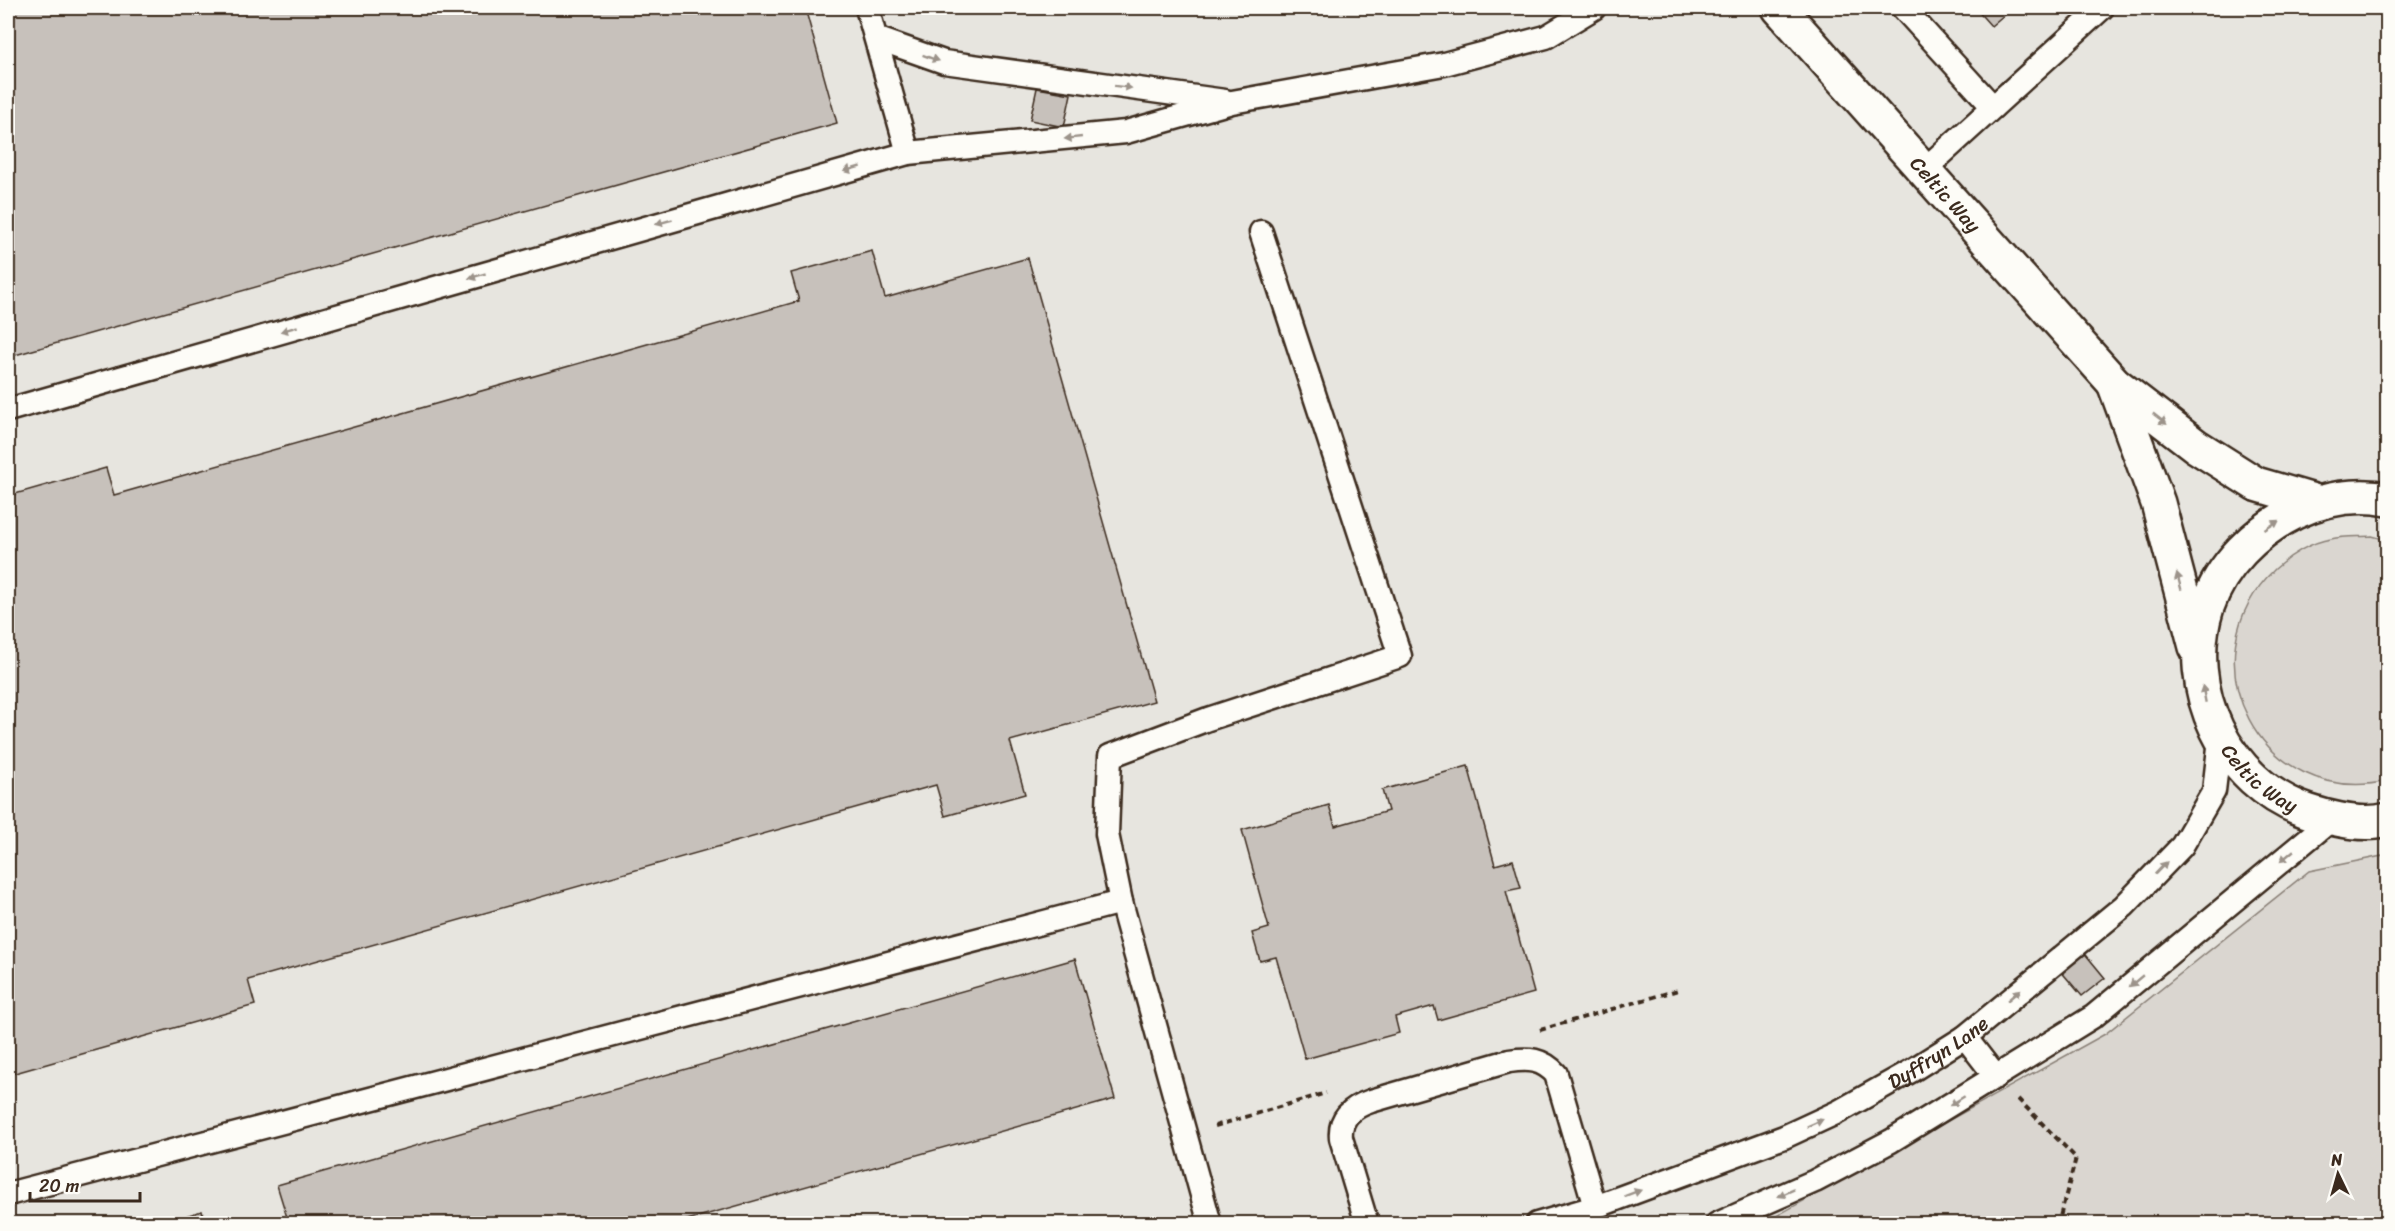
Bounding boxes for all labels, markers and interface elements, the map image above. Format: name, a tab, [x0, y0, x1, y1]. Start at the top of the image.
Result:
one-way arrow	[922, 53, 940, 63]
one-way arrow	[1114, 83, 1133, 92]
one-way arrow	[1063, 133, 1082, 143]
street label: Celtic Way	[1901, 148, 1990, 242]
one-way arrow	[843, 165, 861, 174]
one-way arrow	[655, 218, 673, 227]
one-way arrow	[468, 272, 486, 281]
one-way arrow	[280, 325, 298, 335]
one-way arrow	[2152, 412, 2168, 425]
one-way arrow	[2264, 519, 2280, 530]
one-way arrow	[2173, 572, 2183, 591]
one-way arrow	[2199, 684, 2208, 703]
street label: Celtic Way	[2211, 737, 2304, 823]
one-way arrow	[2279, 850, 2294, 862]
one-way arrow	[2154, 861, 2167, 876]
one-way arrow	[2128, 974, 2144, 987]
one-way arrow	[2006, 989, 2022, 1002]
street label: Dyffryn Lane	[1881, 1007, 1997, 1099]
one-way arrow	[1949, 1095, 1965, 1106]
one-way arrow	[1806, 1118, 1823, 1127]
north arrow	[2308, 1144, 2368, 1204]
text: N	[2329, 1145, 2344, 1175]
scale bar	[30, 1165, 140, 1203]
text: 20 m	[39, 1170, 79, 1202]
one-way arrow	[1624, 1188, 1642, 1198]
one-way arrow	[1777, 1189, 1794, 1198]

